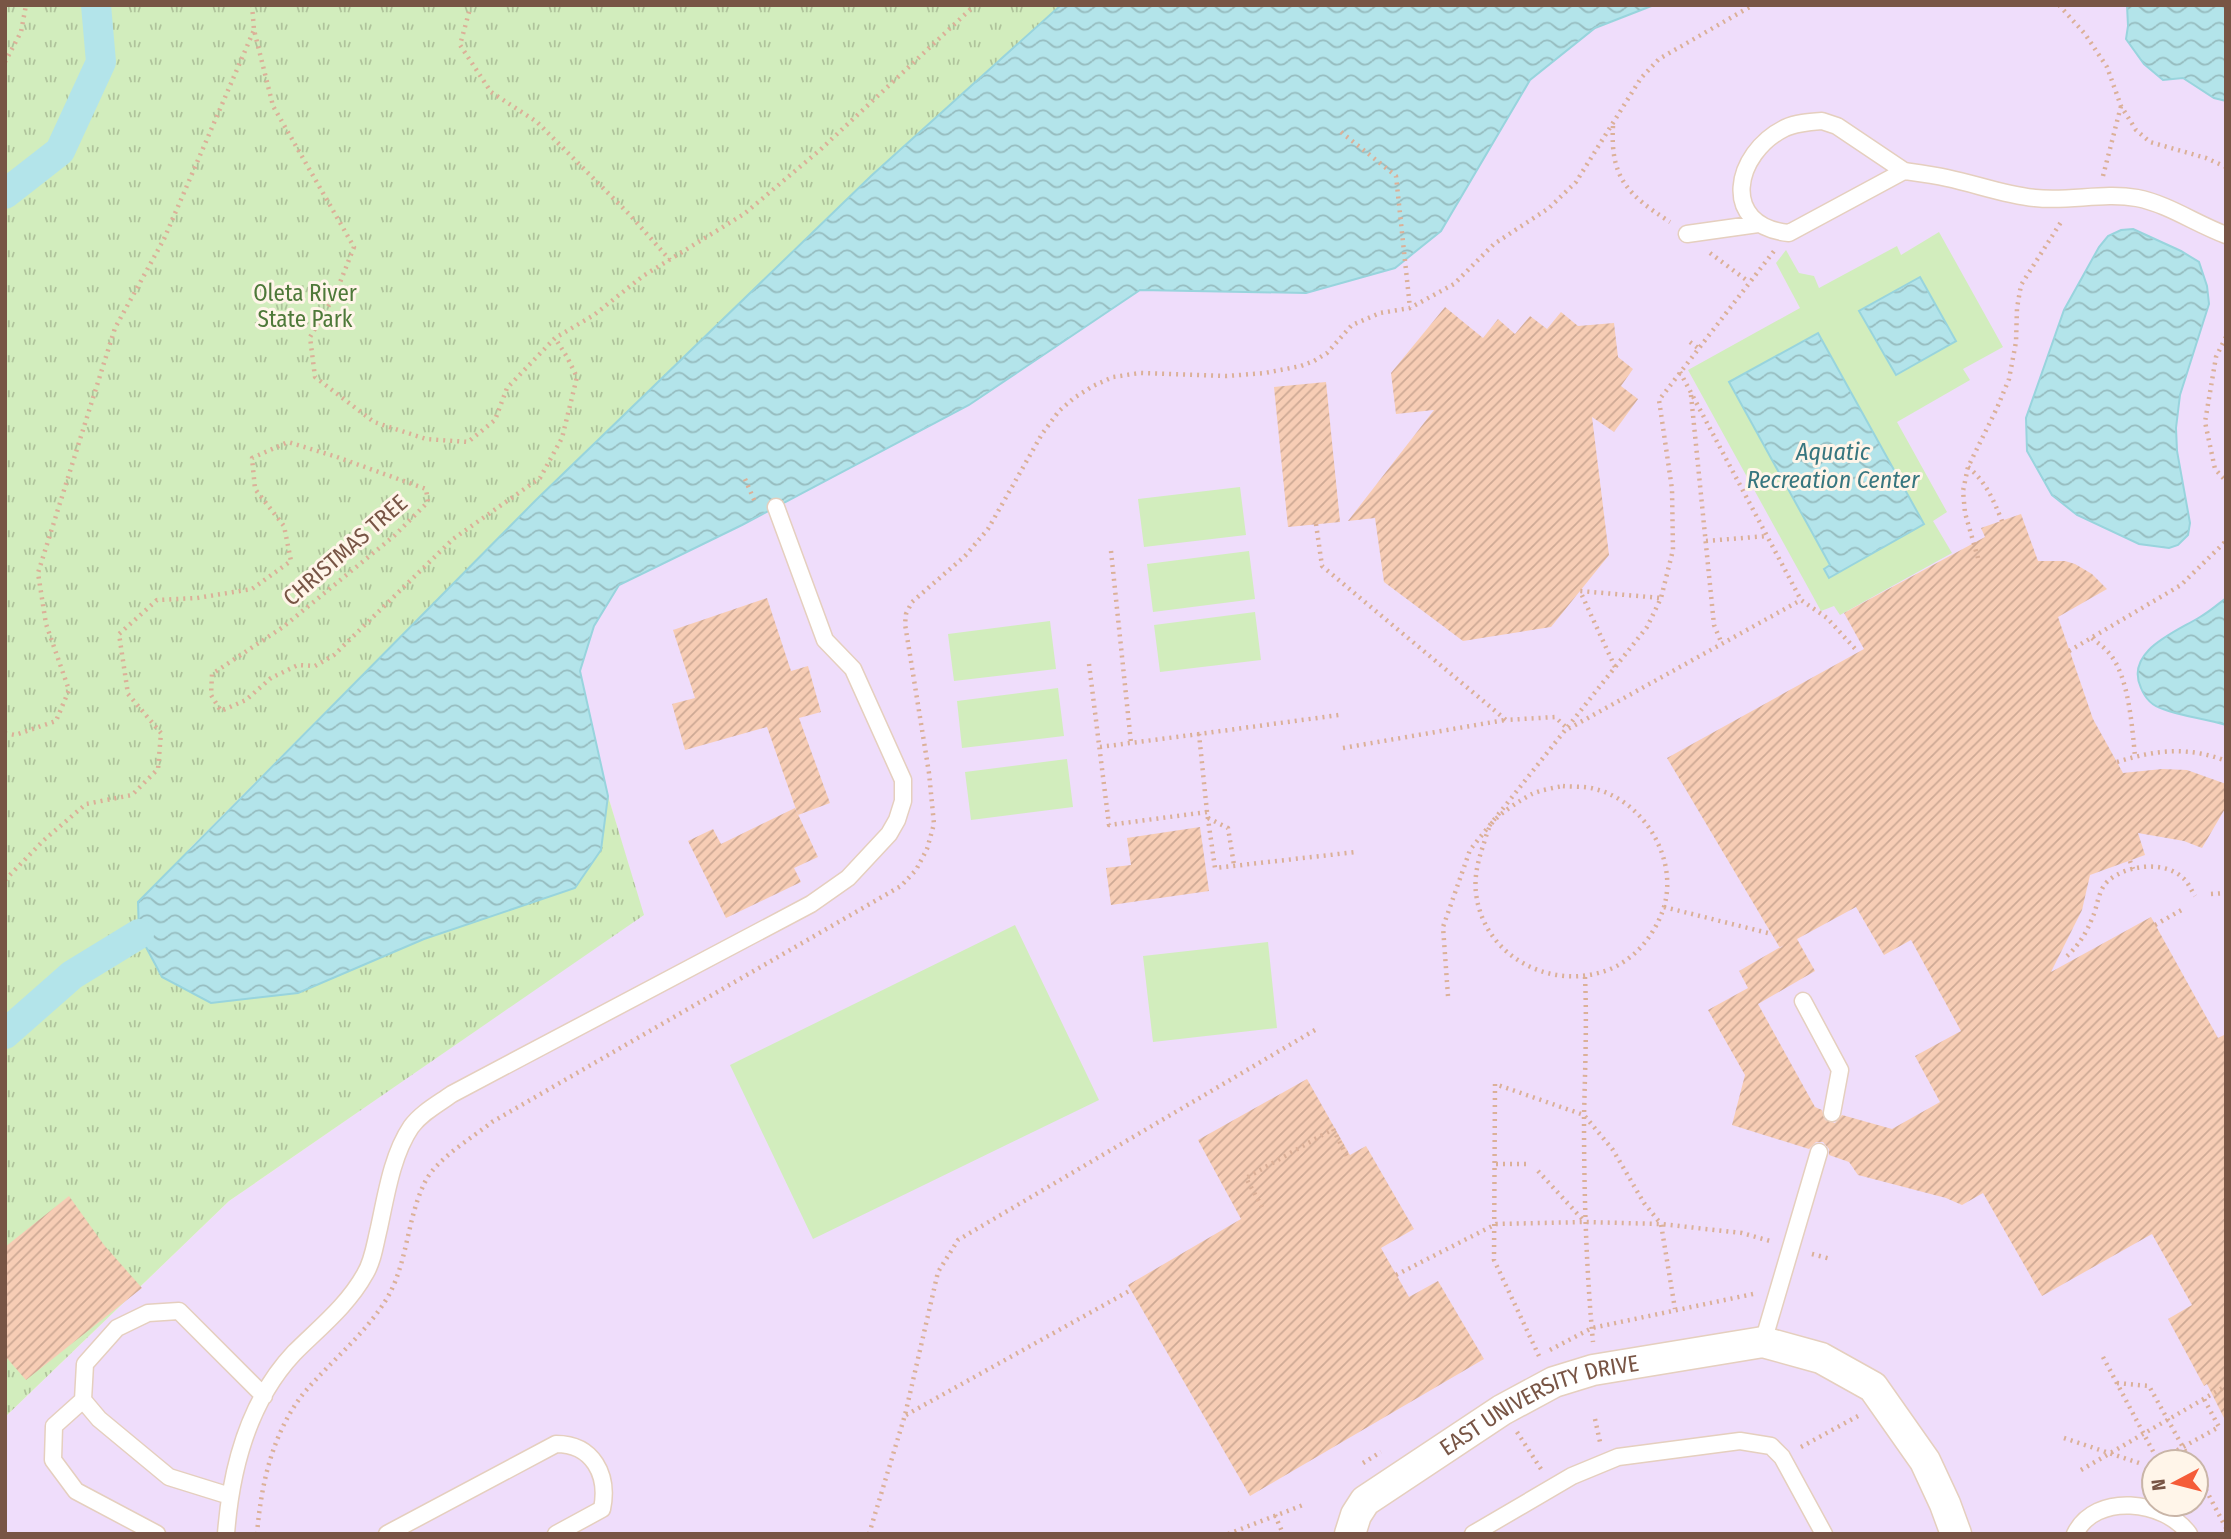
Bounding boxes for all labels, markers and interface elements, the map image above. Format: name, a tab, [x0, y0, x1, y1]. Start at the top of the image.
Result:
park label: Oleta River State Park	[253, 279, 357, 333]
water label: Aquatic Recreation Center	[1747, 438, 1920, 494]
street label: CHRISTMAS TREE	[277, 488, 413, 612]
street label: EAST UNIVERSITY DRIVE	[1434, 1349, 1641, 1461]
north arrow	[2140, 1448, 2210, 1518]
text: N	[2147, 1478, 2171, 1492]

